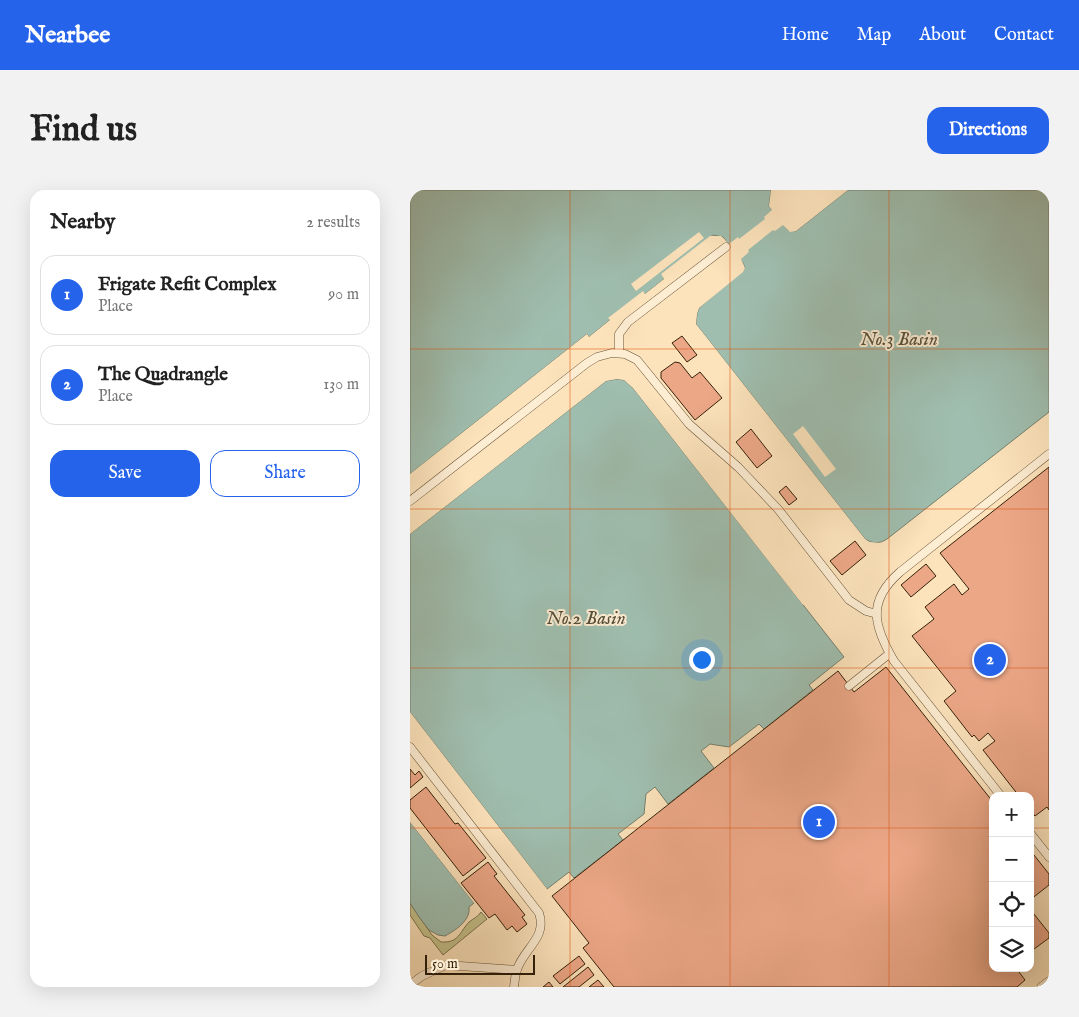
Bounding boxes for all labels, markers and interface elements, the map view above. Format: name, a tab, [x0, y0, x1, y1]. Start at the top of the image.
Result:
text: Nearbee	[25, 20, 110, 51]
text: Home	[782, 24, 829, 47]
text: Map	[857, 24, 891, 47]
text: About	[919, 24, 966, 47]
text: Contact	[994, 24, 1054, 47]
button: Directions	[927, 107, 1049, 154]
text: Find us	[30, 108, 137, 153]
text: Nearby	[50, 209, 115, 236]
text: 2 results	[306, 213, 360, 233]
text: Frigate Refit Complex	[98, 273, 276, 297]
text: 1	[64, 285, 70, 305]
text: 90 m	[328, 285, 359, 305]
text: Place	[98, 297, 133, 317]
water label: No.3 Basin	[860, 328, 938, 352]
text: The Quadrangle	[98, 363, 228, 387]
text: 2	[63, 375, 71, 395]
text: 130 m	[323, 375, 359, 395]
text: Place	[98, 387, 133, 407]
button: Save	[50, 450, 200, 497]
button: Share	[210, 450, 360, 497]
water label: No.2 Basin	[546, 607, 626, 631]
pin: 2	[974, 641, 1006, 679]
your location	[689, 647, 715, 673]
map controls	[989, 792, 1034, 972]
button: +	[989, 792, 1034, 837]
pin: 1	[803, 803, 835, 841]
button: −	[989, 837, 1034, 882]
button: locate	[989, 882, 1034, 927]
button: layers	[989, 927, 1034, 972]
scale bar	[425, 952, 535, 975]
text: 50 m	[432, 955, 458, 973]

